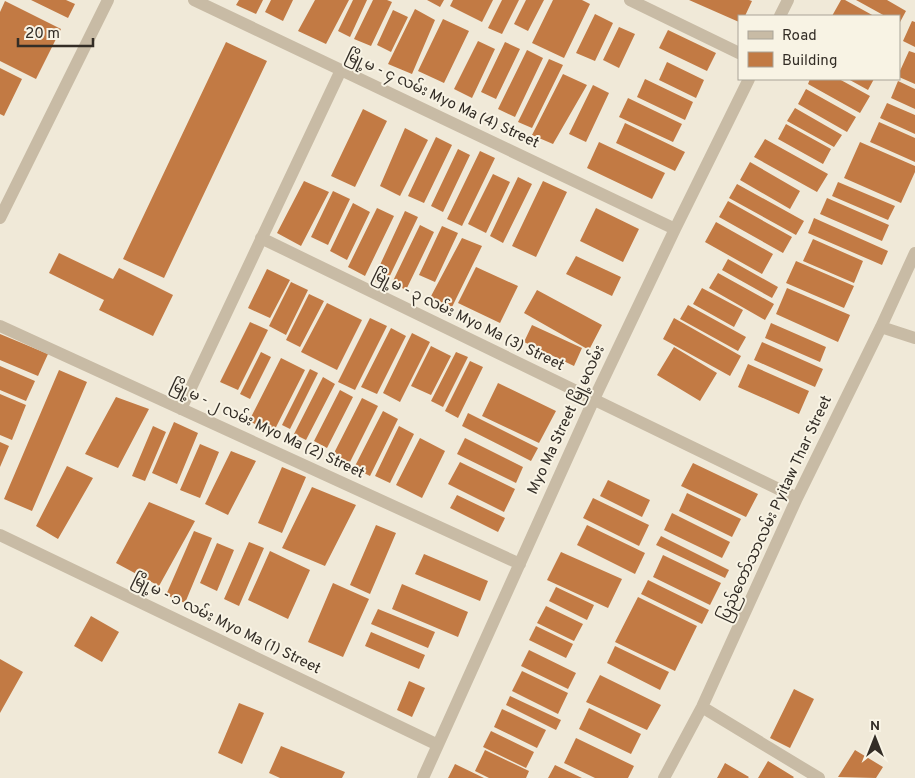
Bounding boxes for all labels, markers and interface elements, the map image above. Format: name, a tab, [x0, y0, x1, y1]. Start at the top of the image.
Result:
scale bar	[18, 15, 92, 47]
legend	[738, 15, 900, 80]
text: 20 m	[25, 25, 60, 44]
text: Road	[782, 27, 817, 46]
street label: မြို့မ - ၄ လမ်း Myo Ma (4) Street	[342, 45, 543, 154]
text: Building	[782, 52, 837, 71]
street label: မြို့မ - ၃ လမ်း Myo Ma (3) Street	[369, 264, 568, 377]
street label: Myo Ma Street မြို့မလမ်း	[522, 341, 611, 498]
street label: မြို့မ - ၂ လမ်း Myo Ma (2) Street	[166, 375, 368, 484]
street label: ပြည်တော်သာလမ်း Pyitaw Thar Street	[713, 392, 838, 625]
street label: မြို့မ - ၁ လမ်း Myo Ma (1) Street	[128, 569, 324, 680]
north arrow	[850, 713, 900, 763]
text: N	[870, 718, 880, 735]

